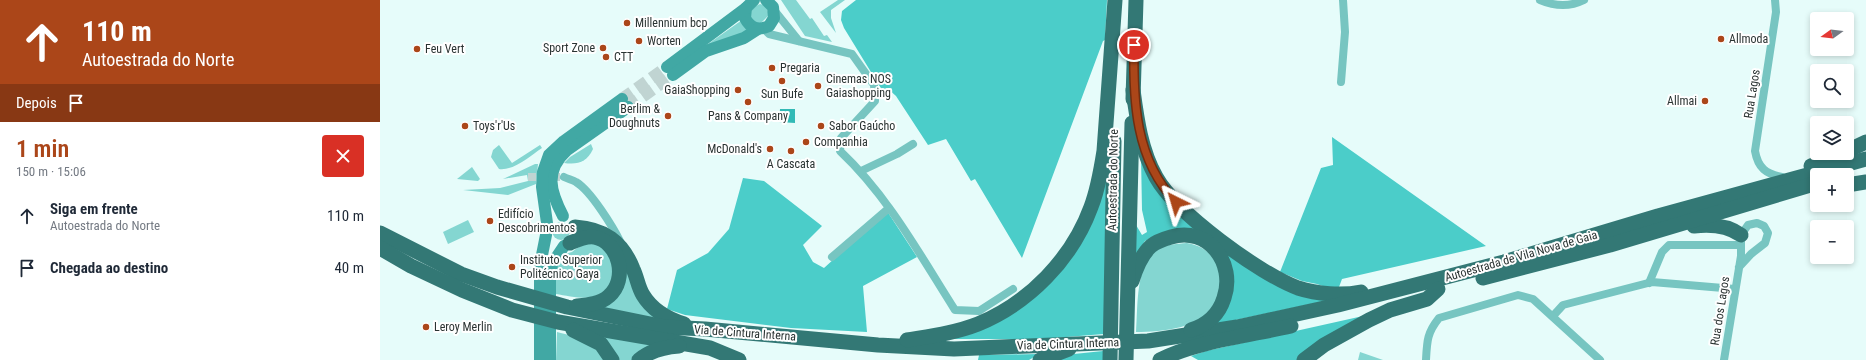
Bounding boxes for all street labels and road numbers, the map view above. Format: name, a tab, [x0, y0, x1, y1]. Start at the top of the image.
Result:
street label: Rua Lagos	[1741, 68, 1763, 120]
street label: Autoestrada do Norte	[1105, 129, 1121, 231]
street label: Autoestrada de Vila Nova de Gaia	[1443, 227, 1599, 285]
street label: Rua dos Lagos	[1708, 275, 1732, 347]
street label: Via de Cintura Interna	[694, 322, 797, 344]
street label: Via de Cintura Interna	[1017, 335, 1120, 353]

